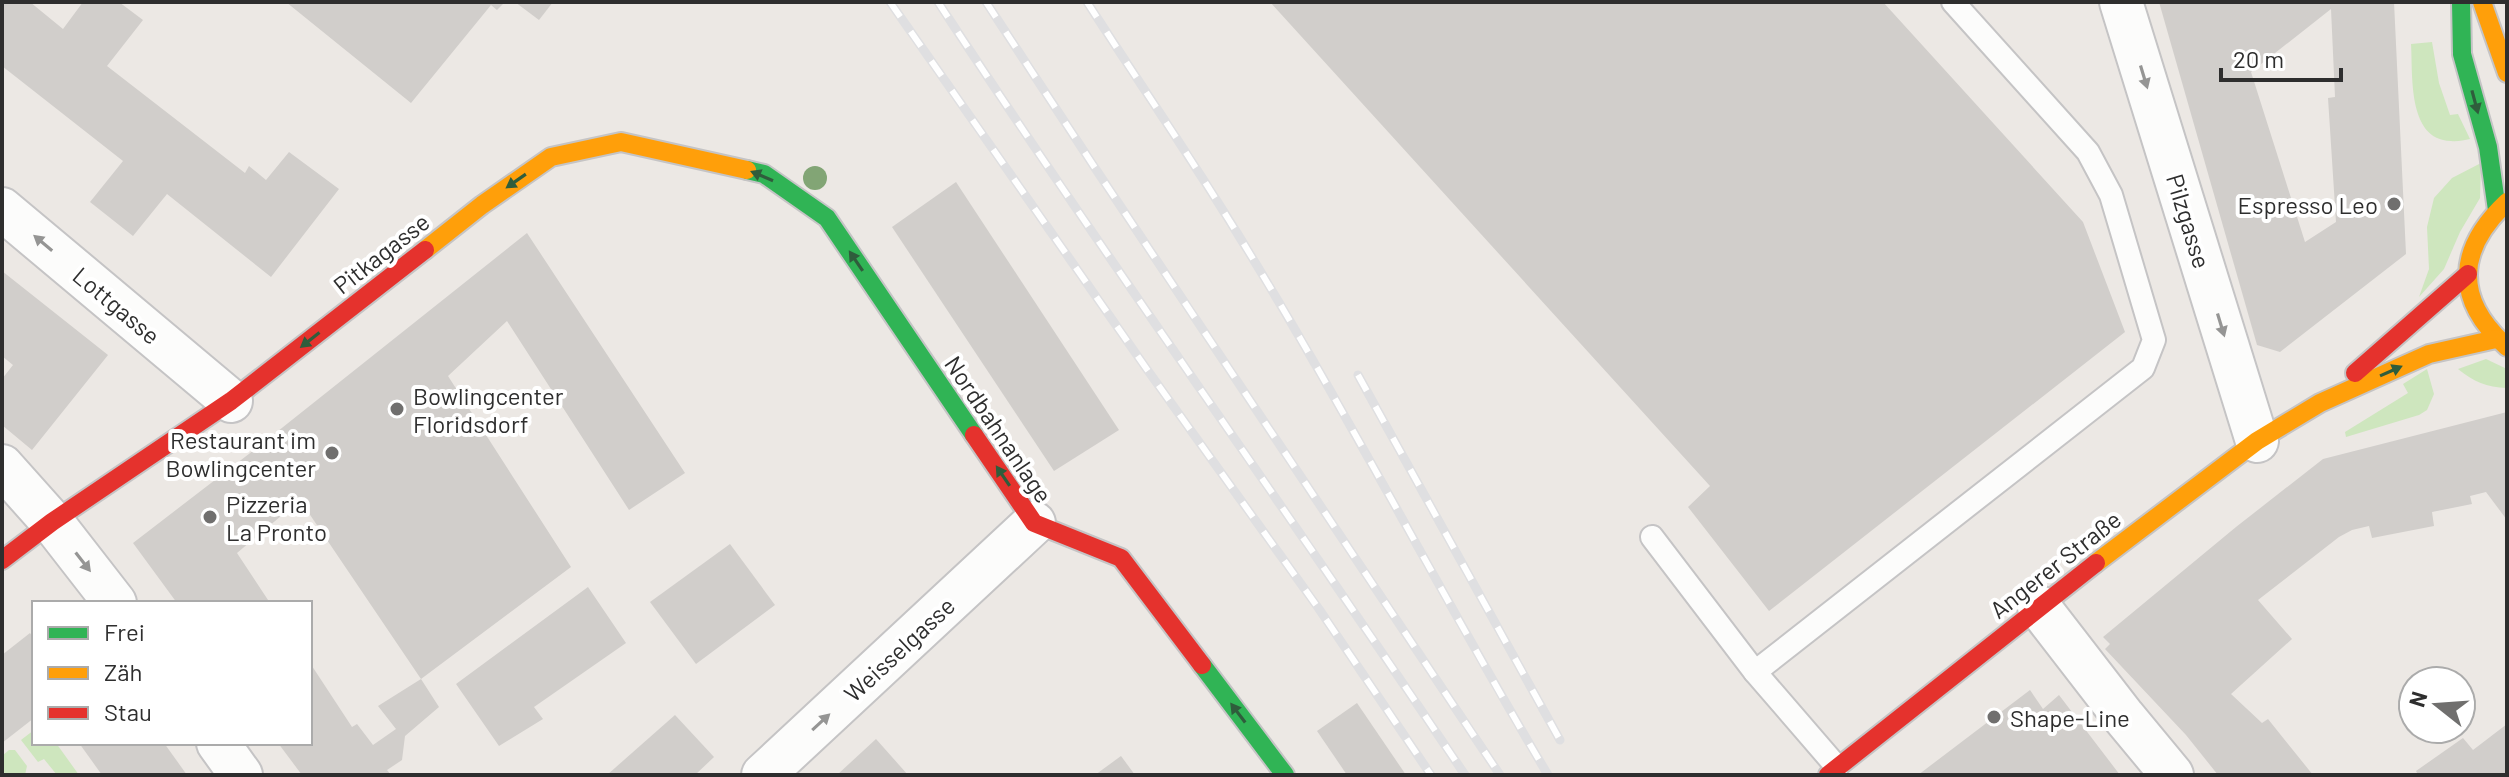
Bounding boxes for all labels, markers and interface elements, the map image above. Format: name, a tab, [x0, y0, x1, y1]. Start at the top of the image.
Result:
scale bar	[2221, 32, 2341, 82]
text: 20 m	[2233, 44, 2284, 73]
one-way arrow	[2138, 65, 2151, 89]
one-way arrow	[2470, 90, 2482, 115]
one-way arrow	[750, 170, 774, 183]
street label: Pilzgasse	[2161, 170, 2217, 272]
one-way arrow	[505, 173, 526, 189]
place label: Espresso Leo	[2237, 190, 2378, 219]
marker: Espresso Leo	[2385, 195, 2403, 213]
street label: Pitkagasse	[327, 207, 435, 299]
one-way arrow	[33, 235, 53, 252]
one-way arrow	[849, 251, 864, 272]
street label: Lottgasse	[68, 260, 166, 350]
one-way arrow	[2215, 313, 2228, 337]
one-way arrow	[300, 331, 320, 347]
street label: Nordbahnanlage	[939, 350, 1059, 508]
one-way arrow	[2379, 364, 2403, 378]
place label: Bowlingcenter Floridsdorf	[413, 381, 564, 438]
marker: Bowlingcenter Floridsdorf	[388, 400, 406, 418]
place label: Restaurant im Bowlingcenter	[166, 425, 316, 482]
marker: Restaurant im Bowlingcenter	[323, 444, 341, 462]
one-way arrow	[995, 466, 1010, 487]
place label: Pizzeria La Pronto	[226, 489, 327, 546]
street label: Angerer Straße	[1984, 504, 2126, 624]
marker: Pizzeria La Pronto	[201, 508, 219, 526]
one-way arrow	[75, 552, 91, 572]
street label: Weisselgasse	[838, 590, 960, 708]
legend	[32, 601, 312, 745]
text: Frei	[104, 617, 145, 646]
text: Zäh	[104, 657, 142, 686]
north arrow	[2397, 665, 2477, 745]
text: N	[2402, 688, 2431, 710]
text: Stau	[104, 697, 152, 726]
one-way arrow	[1230, 703, 1246, 723]
place label: Shape-Line	[2010, 703, 2130, 732]
marker: Shape-Line	[1985, 708, 2003, 726]
one-way arrow	[811, 713, 830, 731]

